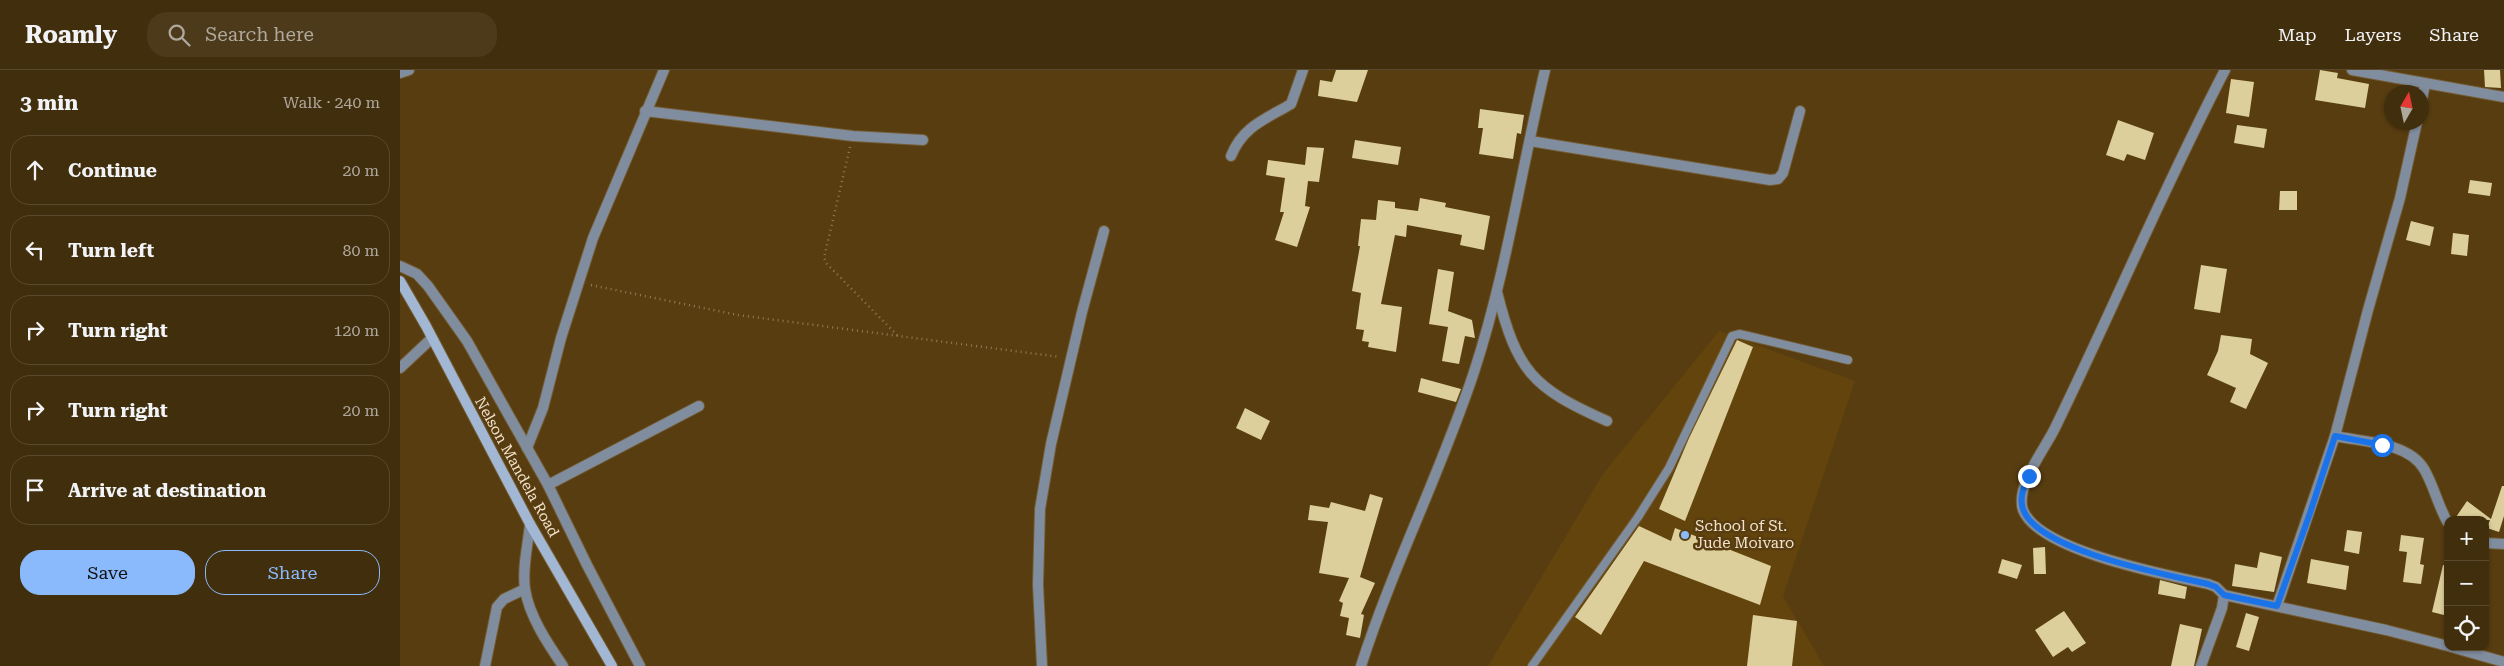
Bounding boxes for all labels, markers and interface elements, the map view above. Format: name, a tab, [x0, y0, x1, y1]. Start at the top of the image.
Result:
search box	[147, 12, 497, 57]
text: Roamly	[25, 21, 117, 49]
icon: search	[165, 21, 193, 49]
text: Search here	[205, 23, 314, 46]
text: Map	[2278, 24, 2317, 45]
text: Layers	[2345, 24, 2401, 45]
text: Share	[2429, 24, 2479, 45]
north arrow	[2384, 85, 2429, 130]
text: 3 min	[20, 91, 78, 115]
text: Walk · 240 m	[283, 93, 380, 112]
icon: ahead	[21, 156, 49, 184]
text: Continue	[68, 159, 157, 182]
text: 20 m	[342, 161, 379, 180]
icon: left	[21, 236, 49, 264]
text: Turn left	[68, 239, 154, 262]
text: 80 m	[342, 241, 379, 260]
icon: right	[21, 316, 49, 344]
text: Turn right	[68, 319, 168, 342]
text: 120 m	[333, 321, 379, 340]
street label: Nelson Mandela Road	[471, 394, 563, 541]
icon: right	[21, 396, 49, 424]
text: Turn right	[68, 399, 168, 422]
text: 20 m	[342, 401, 379, 420]
route start	[2371, 434, 2394, 457]
route end	[2018, 465, 2041, 488]
icon: arrive	[21, 476, 49, 504]
text: Arrive at destination	[68, 479, 266, 502]
map controls	[2444, 516, 2489, 651]
button: +	[2444, 516, 2489, 561]
place label: School of St. Jude Moivaro	[1695, 517, 1794, 552]
marker: School of St. Jude Moivaro	[1679, 529, 1691, 541]
button: Save	[20, 550, 195, 595]
button: Share	[205, 550, 380, 595]
button: −	[2444, 561, 2489, 606]
button: locate	[2444, 606, 2489, 651]

